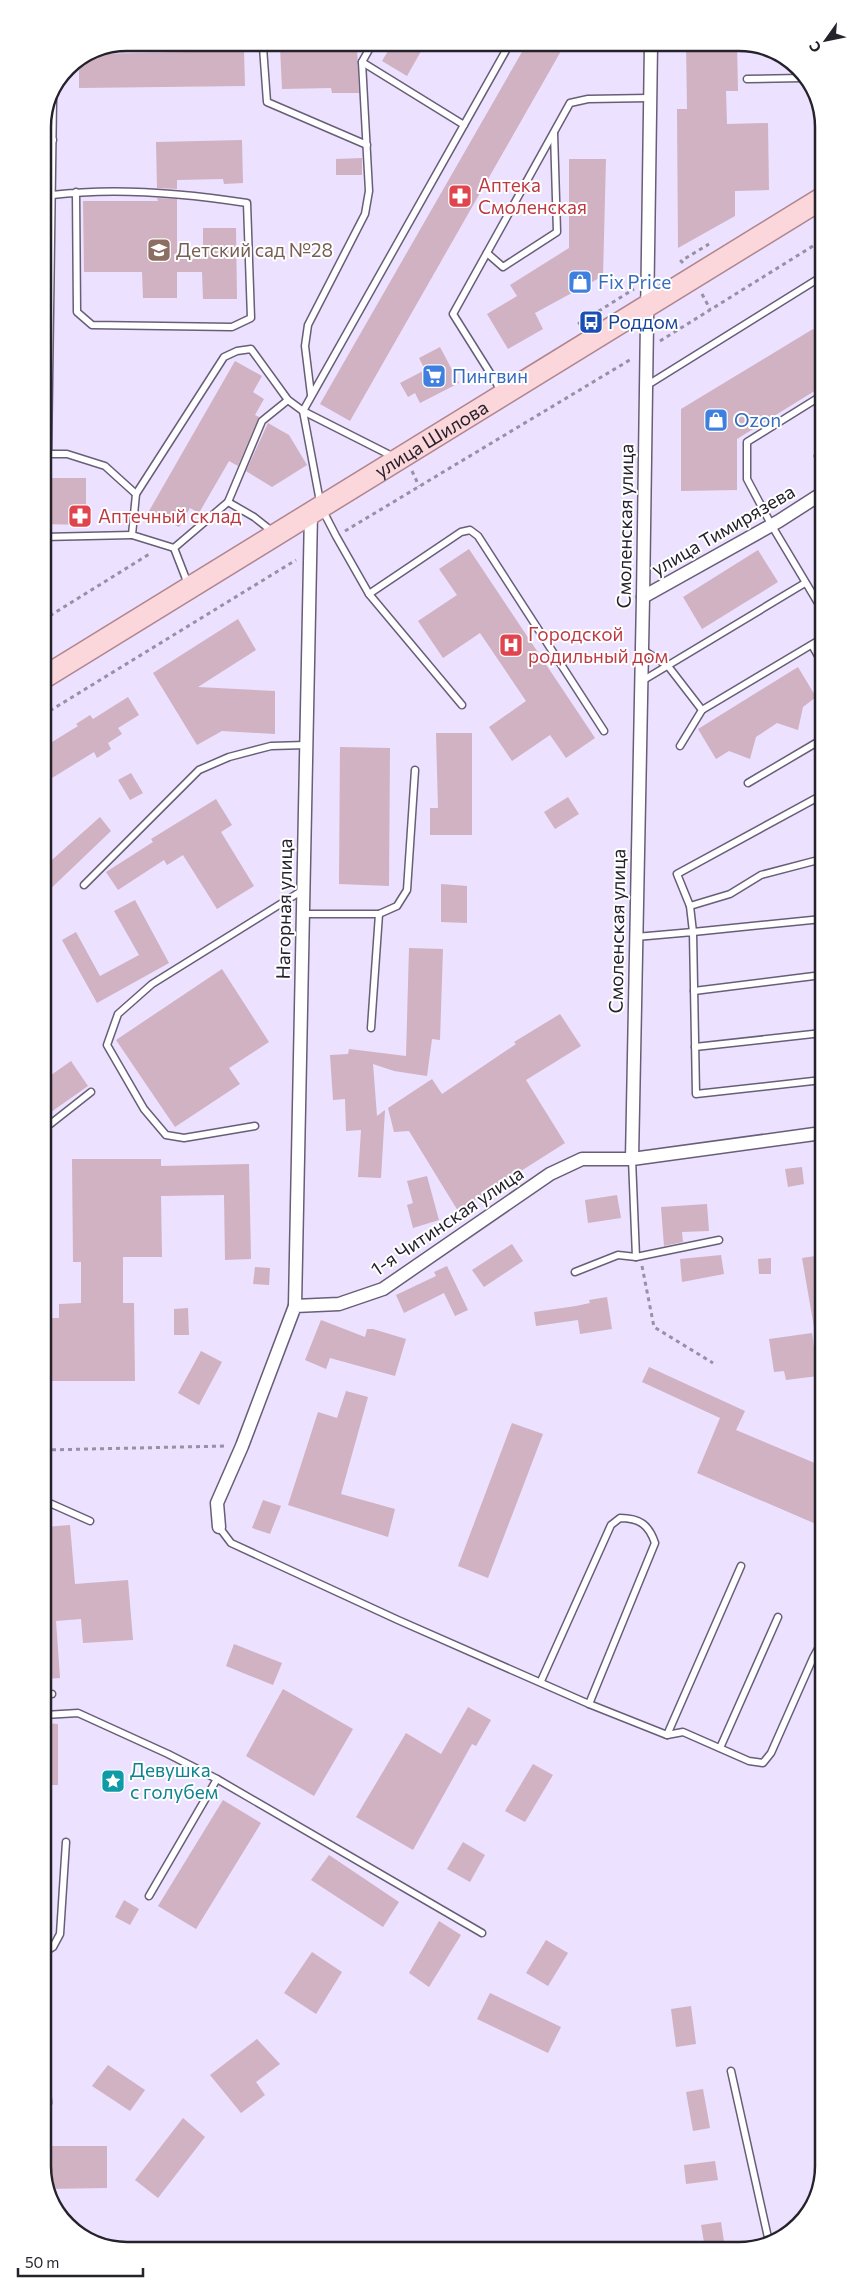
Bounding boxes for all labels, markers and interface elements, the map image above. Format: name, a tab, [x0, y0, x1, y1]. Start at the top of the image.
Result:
north arrow	[801, 15, 851, 65]
text: С	[805, 39, 824, 56]
place label: Аптека Смоленская	[478, 173, 587, 218]
pharmacy icon: Аптека Смоленская	[447, 183, 473, 209]
school or university icon: Детский сад №28	[146, 237, 172, 263]
place label: Детский сад №28	[176, 238, 333, 261]
shop icon: Fix Price	[567, 269, 593, 295]
place label: Fix Price	[598, 270, 671, 293]
bus stop icon: Роддом	[578, 309, 604, 335]
place label: Роддом	[608, 310, 678, 333]
supermarket icon: Пингвин	[421, 363, 447, 389]
place label: Пингвин	[452, 364, 528, 387]
street label: улица Шилова	[370, 395, 492, 482]
shop icon: Ozon	[703, 407, 729, 433]
place label: Ozon	[734, 408, 781, 431]
street label: Смоленская улица	[612, 444, 637, 608]
street label: улица Тимирязева	[647, 479, 799, 580]
pharmacy icon: Аптечный склад	[67, 503, 93, 529]
place label: Аптечный склад	[98, 504, 241, 527]
place label: Городской родильный дом	[528, 622, 668, 667]
hospital icon: Городской родильный дом	[498, 632, 524, 658]
street label: Нагорная улица	[271, 838, 296, 980]
street label: Смоленская улица	[604, 849, 629, 1013]
street label: 1-я Читинская улица	[366, 1161, 527, 1280]
place label: Девушка с голубем	[130, 1758, 218, 1803]
place icon: Девушка с голубем	[100, 1768, 126, 1794]
scale bar	[18, 2246, 142, 2278]
text: 50 m	[25, 2253, 59, 2271]

